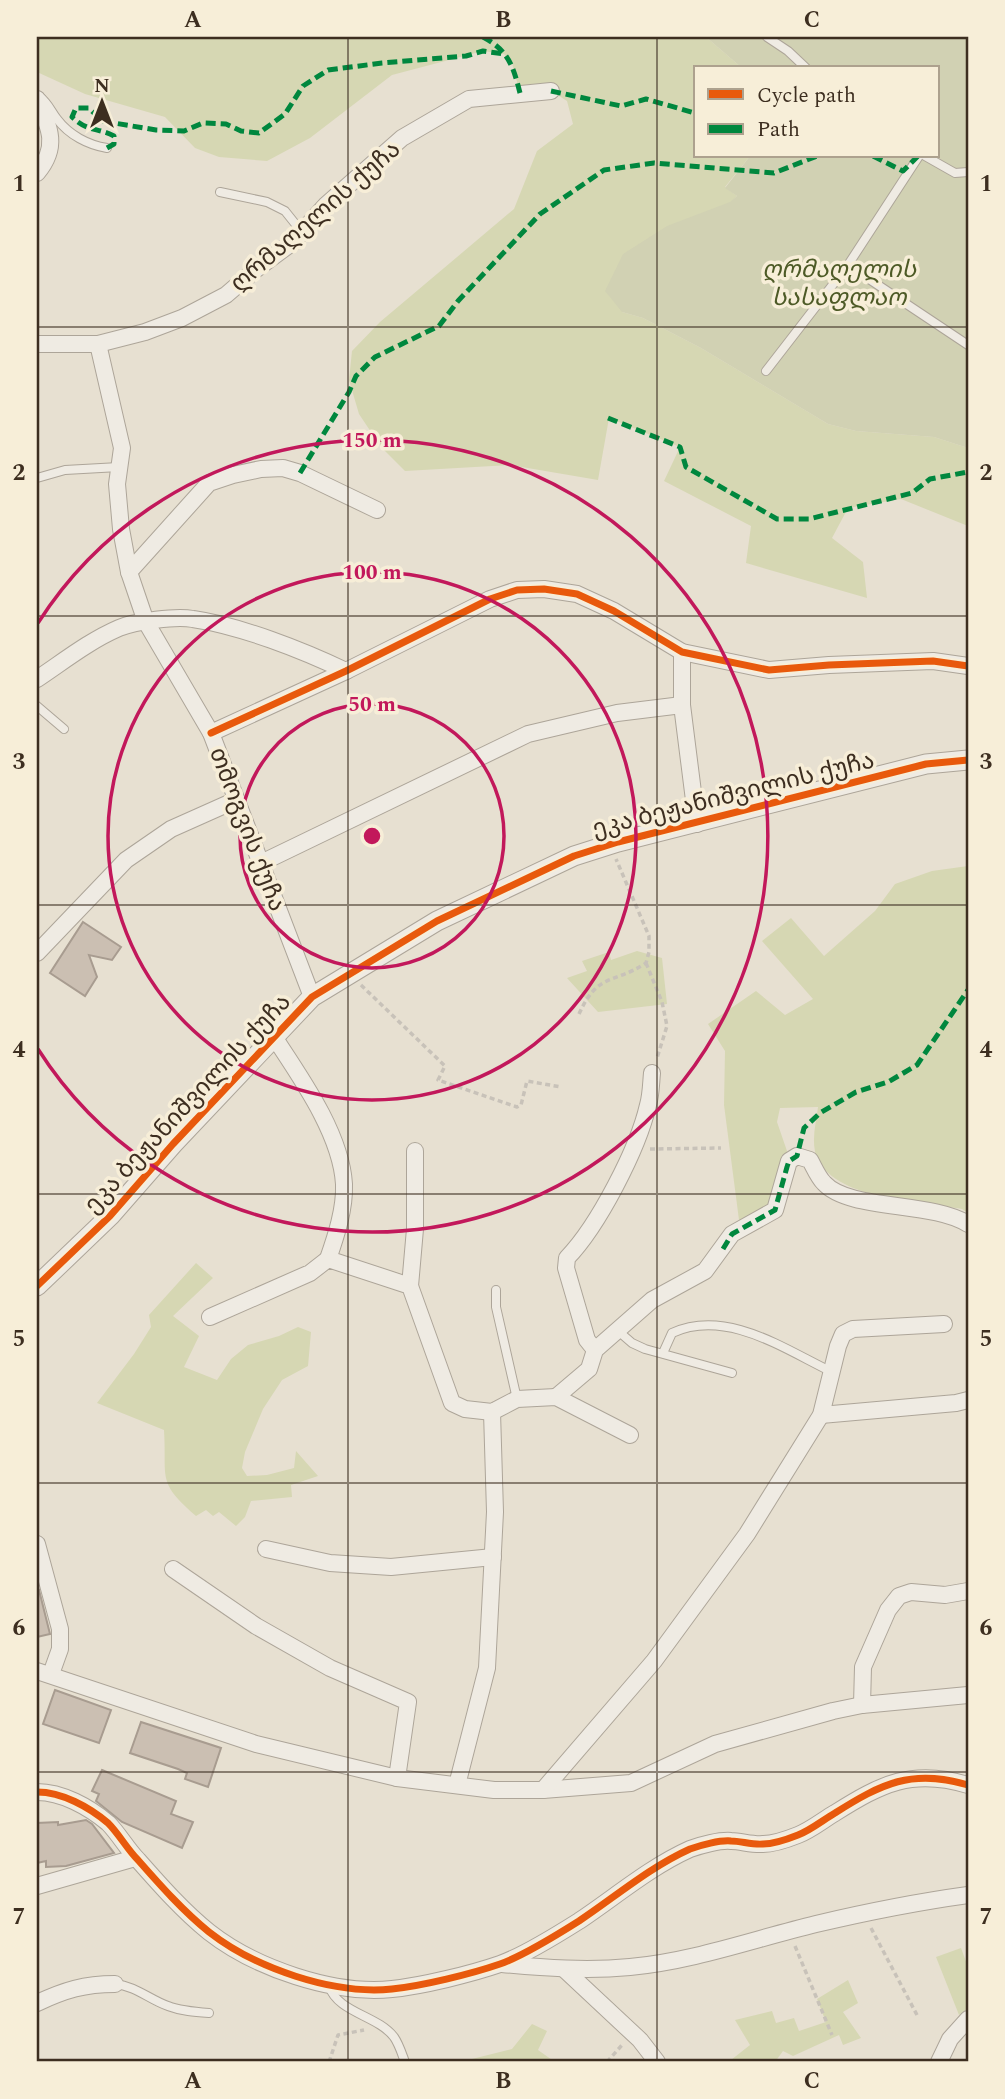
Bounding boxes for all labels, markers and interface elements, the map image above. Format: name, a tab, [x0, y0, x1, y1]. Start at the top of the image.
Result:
text: A	[184, 3, 202, 38]
text: B	[495, 3, 511, 38]
text: C	[804, 3, 820, 38]
north arrow	[66, 66, 136, 136]
legend	[694, 66, 939, 158]
text: N	[94, 72, 110, 101]
text: Cycle path	[757, 80, 856, 112]
text: Path	[757, 114, 800, 146]
street label: ღრმაღელის ქუჩა	[222, 132, 409, 301]
text: 1	[13, 167, 25, 202]
text: 1	[980, 167, 992, 202]
park label: ღრმაღელის სასაფლაო	[762, 252, 916, 316]
text: 150 m	[342, 425, 402, 457]
text: 2	[13, 456, 26, 491]
text: 2	[980, 456, 993, 491]
text: 100 m	[342, 557, 402, 589]
text: 50 m	[348, 689, 396, 721]
street label: თმოგვის ქუჩა	[199, 742, 295, 917]
street label: ეკა ბეჟანიშვილის ქუჩა	[588, 742, 878, 847]
text: 3	[13, 745, 26, 780]
text: 3	[980, 745, 993, 780]
centre of rings	[360, 824, 384, 848]
street label: ეკა ბეჟანიშვილის ქუჩა	[76, 985, 300, 1222]
text: 4	[13, 1033, 26, 1068]
text: 4	[980, 1033, 993, 1068]
text: 5	[13, 1322, 25, 1357]
text: 5	[980, 1322, 992, 1357]
text: 6	[13, 1611, 26, 1646]
text: 6	[980, 1611, 993, 1646]
text: 7	[13, 1900, 25, 1935]
text: 7	[980, 1900, 992, 1935]
text: A	[184, 2064, 202, 2099]
text: B	[495, 2064, 511, 2099]
text: C	[804, 2064, 820, 2099]

